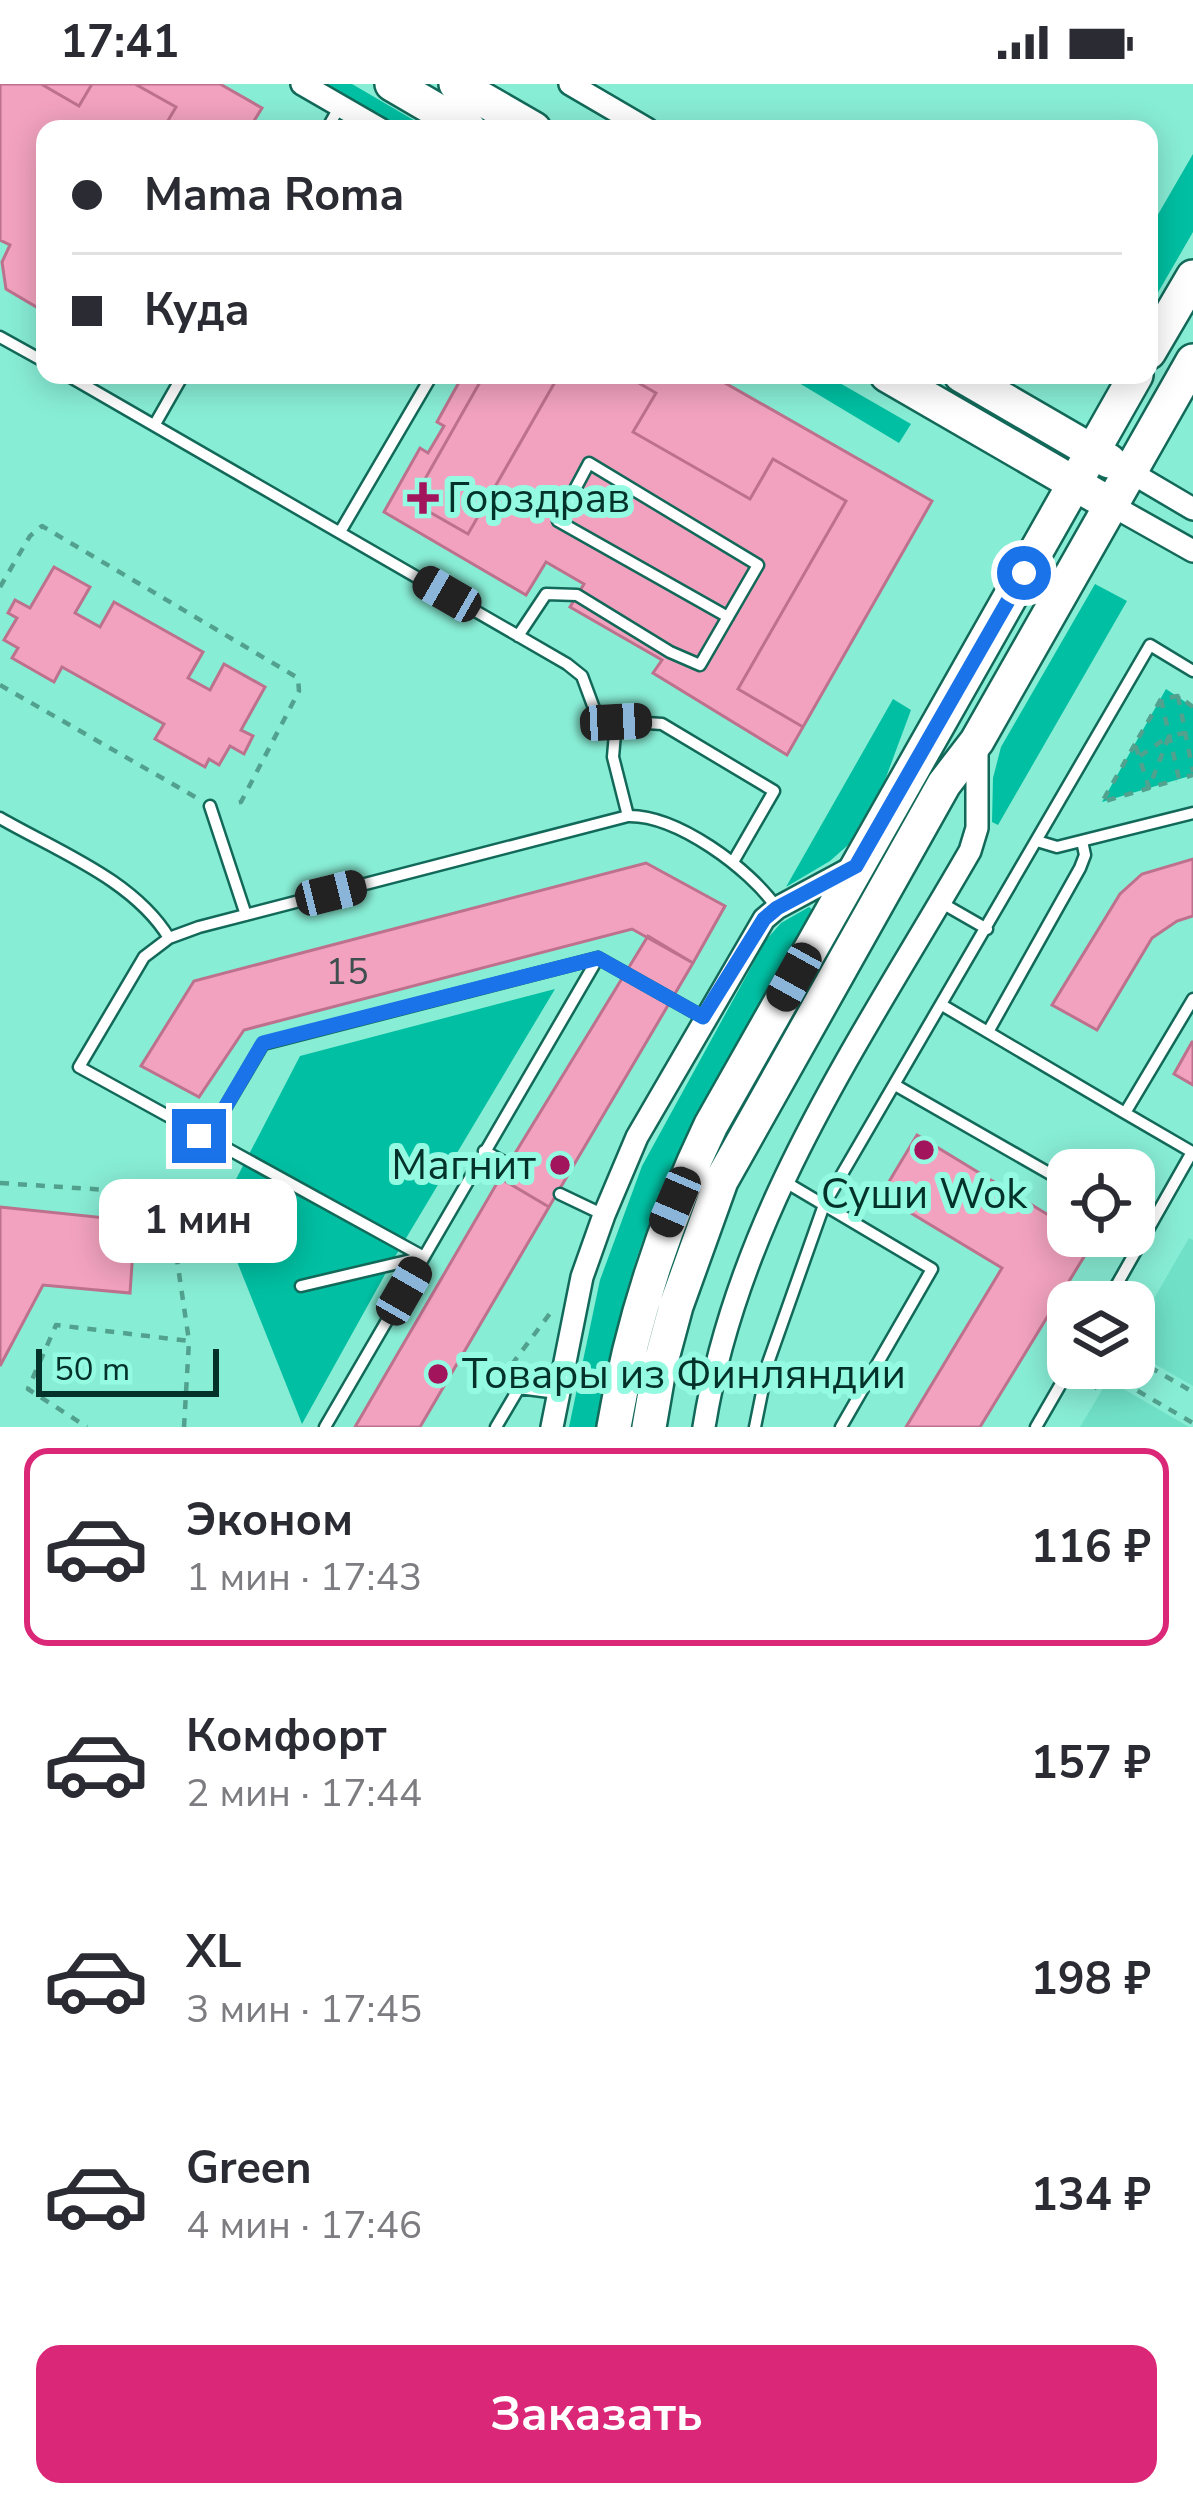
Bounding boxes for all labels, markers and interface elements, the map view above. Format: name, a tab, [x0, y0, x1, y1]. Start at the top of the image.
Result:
text: 17:41	[60, 12, 179, 73]
text: Mama Roma	[144, 165, 404, 226]
text: Куда	[144, 280, 250, 341]
place label: Горздрав	[447, 470, 630, 527]
marker: Горздрав	[410, 485, 436, 511]
route start	[997, 546, 1051, 600]
car	[407, 560, 487, 628]
car	[579, 702, 653, 742]
car	[292, 867, 370, 919]
car	[761, 937, 827, 1017]
house number: 15	[325, 948, 369, 997]
route end	[172, 1109, 226, 1163]
place label: Магнит	[391, 1137, 536, 1194]
marker: Суши Wok	[911, 1137, 937, 1163]
map controls	[1047, 1149, 1155, 1389]
button: locate	[1047, 1149, 1155, 1257]
marker: Магнит	[547, 1152, 573, 1178]
car	[644, 1162, 706, 1242]
place label: Суши Wok	[821, 1166, 1028, 1223]
callout: 1 мин	[100, 1178, 298, 1262]
text: 1 мин	[144, 1194, 252, 1247]
car	[370, 1251, 438, 1331]
button: layers	[1047, 1281, 1155, 1389]
scale bar	[36, 1343, 219, 1396]
place label: Товары из Финляндии	[462, 1346, 906, 1403]
text: 50 m	[54, 1347, 130, 1392]
marker: Товары из Финляндии	[425, 1361, 451, 1387]
text: Эконом	[186, 1490, 353, 1551]
icon: car	[42, 1493, 150, 1601]
text: 116 ₽	[1031, 1517, 1151, 1578]
text: 1 мин · 17:43	[186, 1551, 422, 1604]
text: Комфорт	[186, 1706, 387, 1767]
icon: car	[42, 1709, 150, 1817]
text: 157 ₽	[1031, 1733, 1151, 1794]
text: 2 мин · 17:44	[186, 1767, 422, 1820]
text: XL	[186, 1922, 242, 1983]
icon: car	[42, 1925, 150, 2033]
text: 198 ₽	[1031, 1949, 1151, 2010]
text: 3 мин · 17:45	[186, 1983, 422, 2036]
text: Green	[186, 2138, 312, 2199]
icon: car	[42, 2141, 150, 2249]
text: 134 ₽	[1031, 2165, 1151, 2226]
text: 4 мин · 17:46	[186, 2199, 422, 2252]
button: Заказать	[36, 2345, 1157, 2483]

